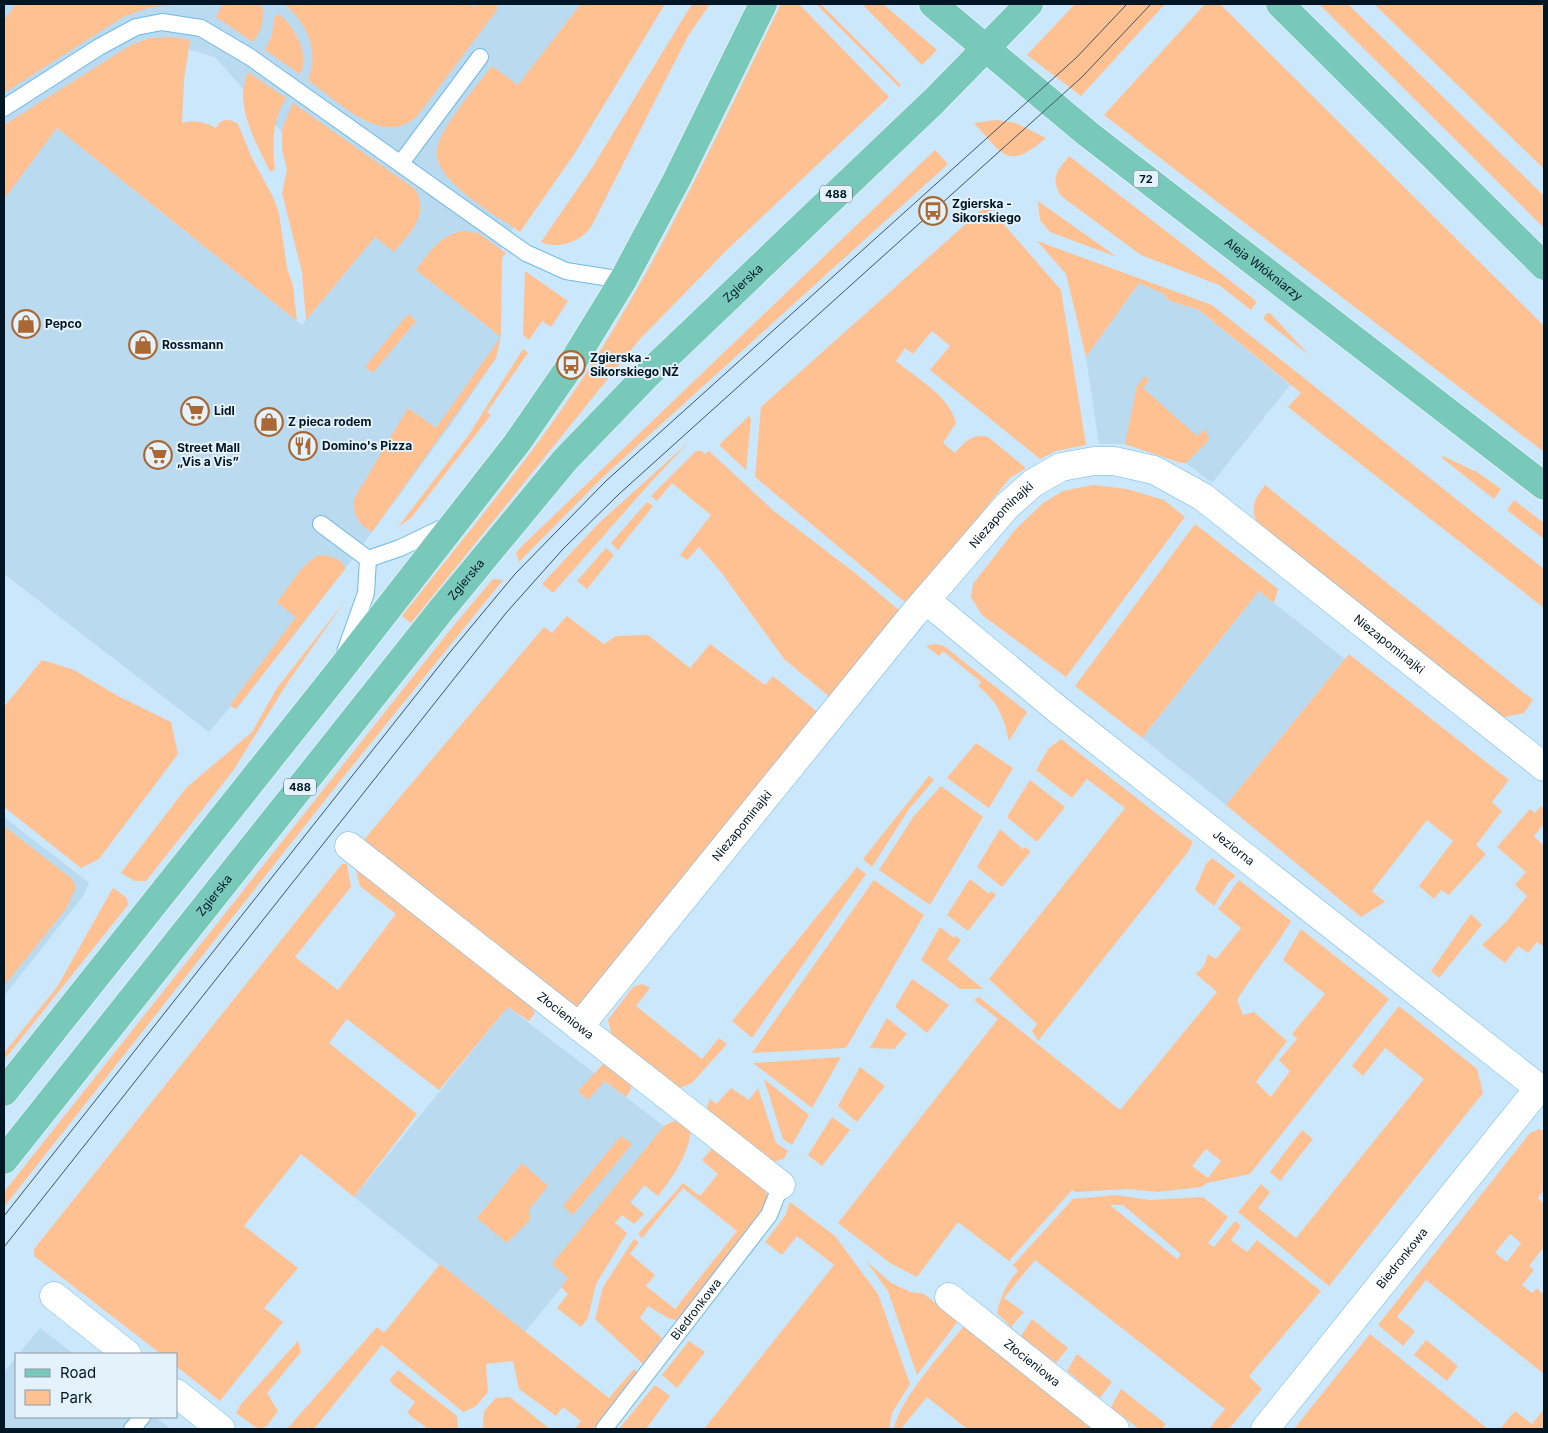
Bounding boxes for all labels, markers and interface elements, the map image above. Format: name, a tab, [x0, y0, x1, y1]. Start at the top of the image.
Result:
road number: 72	[1134, 170, 1158, 188]
road number: 488	[820, 185, 852, 202]
bus stop icon: Zgierska - Sikorskiego	[918, 196, 948, 226]
place label: Zgierska - Sikorskiego	[952, 196, 1021, 225]
street label: Aleja Włókniarzy	[1222, 234, 1306, 304]
street label: Zgierska	[720, 261, 766, 305]
shop icon: Pepco	[11, 309, 41, 339]
place label: Pepco	[45, 316, 82, 331]
shop icon: Rossmann	[128, 330, 158, 360]
place label: Rossmann	[162, 337, 223, 352]
bus stop icon: Zgierska - Sikorskiego NŻ	[556, 350, 586, 380]
place label: Zgierska - Sikorskiego NŻ	[590, 350, 679, 379]
supermarket icon: Lidl	[180, 396, 210, 426]
place label: Lidl	[214, 403, 235, 418]
shop icon: Z pieca rodem	[254, 407, 284, 437]
place label: Z pieca rodem	[288, 414, 371, 429]
restaurant icon: Domino's Pizza	[288, 431, 318, 461]
place label: Domino's Pizza	[322, 438, 412, 453]
supermarket icon: Street Mall „Vis a Vis”	[143, 440, 173, 470]
place label: Street Mall „Vis a Vis”	[177, 440, 240, 469]
street label: Niezapominajki	[966, 478, 1036, 551]
street label: Zgierska	[444, 556, 487, 603]
street label: Niezapominajki	[1351, 611, 1428, 677]
road number: 488	[284, 779, 316, 796]
street label: Niezapominajki	[709, 787, 775, 864]
street label: Jeziorna	[1210, 826, 1258, 868]
street label: Zgierska	[193, 871, 235, 919]
street label: Złocieniowa	[534, 988, 597, 1042]
street label: Biedronkowa	[1373, 1225, 1431, 1291]
street label: Biedronkowa	[667, 1275, 724, 1343]
street label: Złocieniowa	[1001, 1336, 1064, 1390]
legend	[15, 1353, 178, 1418]
text: Road	[60, 1363, 96, 1382]
text: Park	[60, 1388, 93, 1407]

